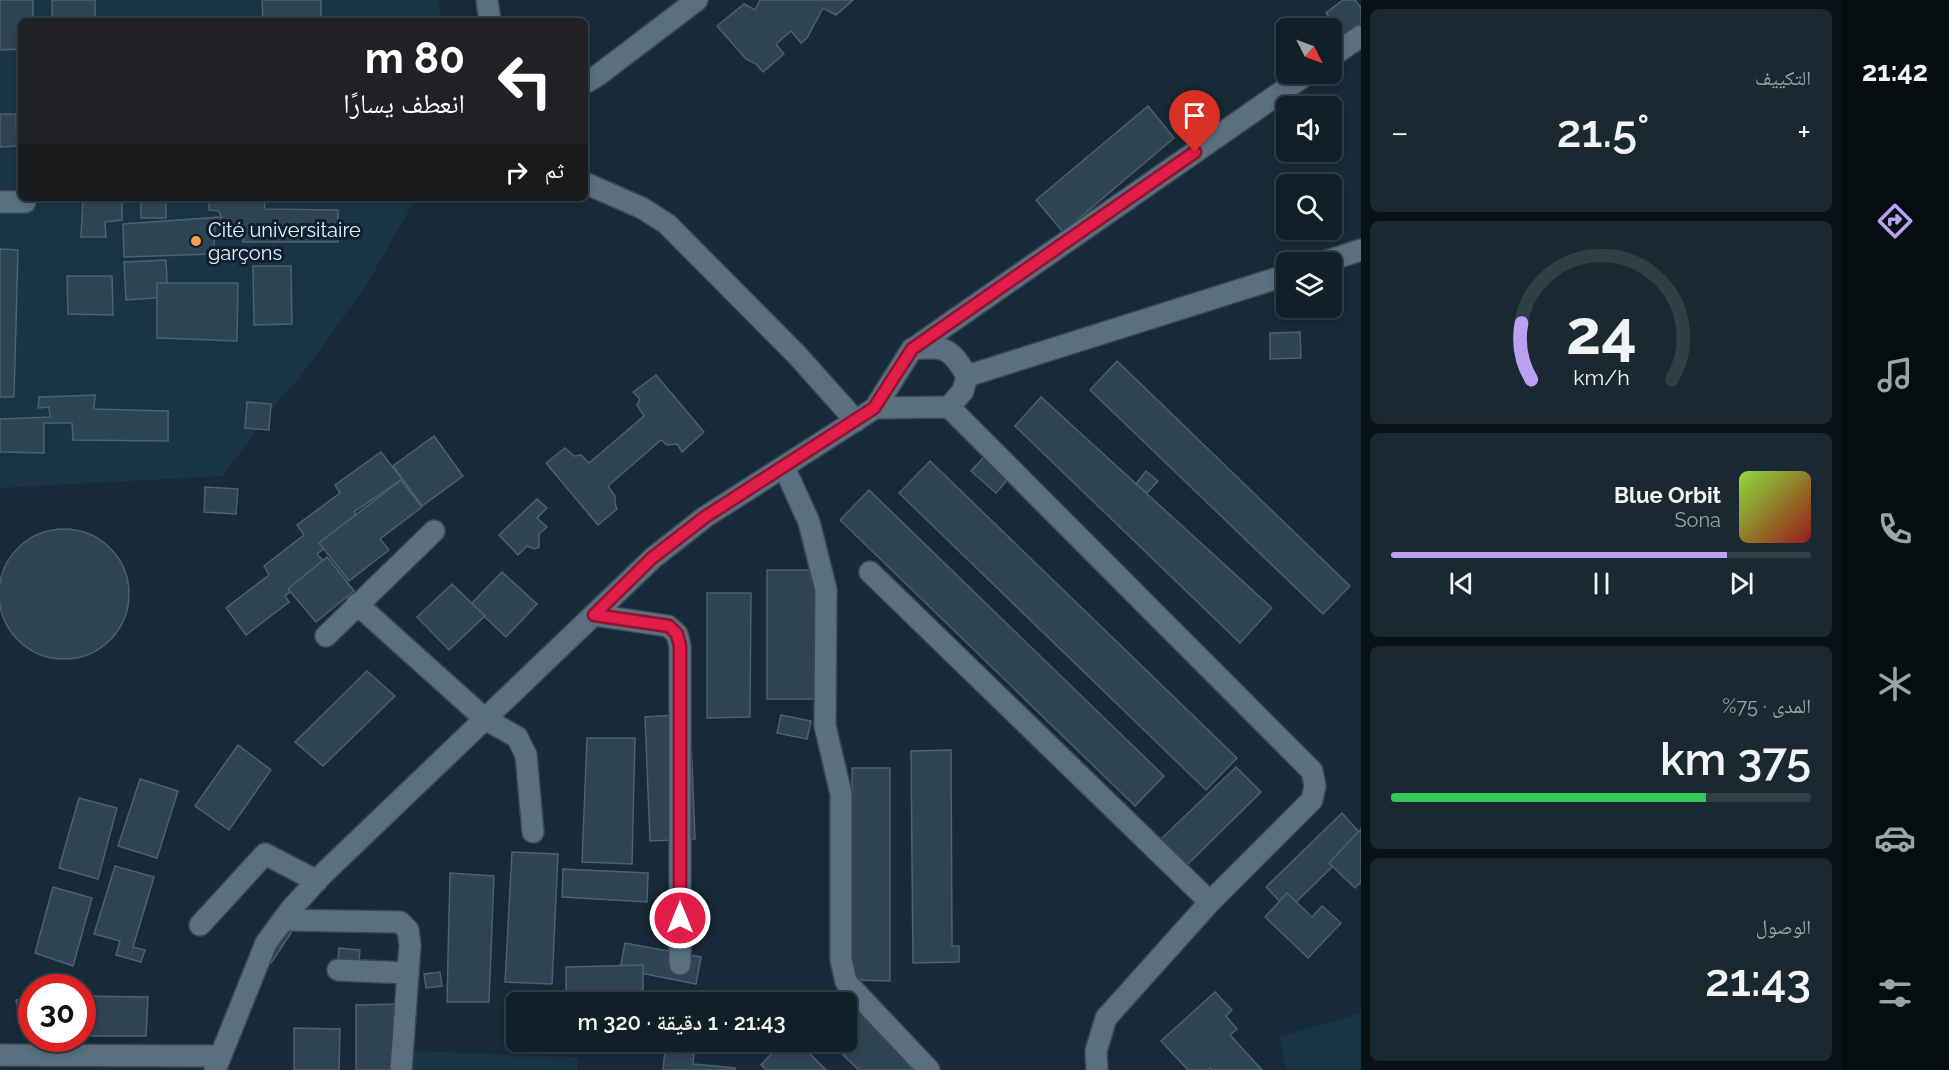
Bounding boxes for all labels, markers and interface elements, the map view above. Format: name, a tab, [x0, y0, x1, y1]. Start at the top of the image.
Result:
north arrow	[1276, 18, 1342, 84]
map controls	[1276, 18, 1342, 318]
text: 80 m	[365, 34, 465, 83]
icon: left	[486, 42, 564, 120]
text: 21:42	[1862, 56, 1928, 87]
text: التكييف	[1755, 66, 1811, 90]
text: انعطف يسارًا	[343, 88, 465, 119]
pin	[1169, 90, 1220, 152]
button: sound	[1276, 96, 1342, 162]
icon: arrive	[1178, 99, 1211, 132]
text: 21.5°	[1557, 105, 1649, 158]
text: −	[1391, 113, 1409, 152]
text: +	[1797, 113, 1811, 152]
icon: right	[500, 156, 533, 189]
text: ثم	[545, 157, 564, 183]
button: search	[1276, 174, 1342, 240]
icon: directions	[1874, 200, 1916, 242]
place label: Cité universitaire garçons	[208, 218, 361, 265]
marker: Cité universitaire garçons	[189, 234, 203, 248]
button: layers	[1276, 252, 1342, 318]
text: 24	[1566, 295, 1636, 369]
icon: music	[1874, 354, 1916, 396]
text: km/h	[1573, 365, 1629, 390]
text: Blue Orbit	[1614, 482, 1721, 508]
text: Sona	[1674, 508, 1721, 532]
icon: phone	[1874, 508, 1916, 550]
icon: previous	[1445, 567, 1478, 600]
icon: pause	[1585, 567, 1618, 600]
icon: next	[1725, 567, 1758, 600]
icon: climate	[1874, 663, 1916, 705]
text: المدى · 75%	[1722, 694, 1811, 718]
text: 375 km	[1660, 733, 1811, 786]
icon: car	[1874, 817, 1916, 859]
position arrow	[648, 886, 712, 950]
text: الوصول	[1756, 915, 1811, 939]
text: 21:43	[1705, 954, 1811, 1007]
icon: filters	[1874, 972, 1916, 1014]
speed limit sign: 30	[18, 974, 96, 1052]
text: 21:43 · 1 دقيقة · 320 m	[577, 1009, 786, 1035]

